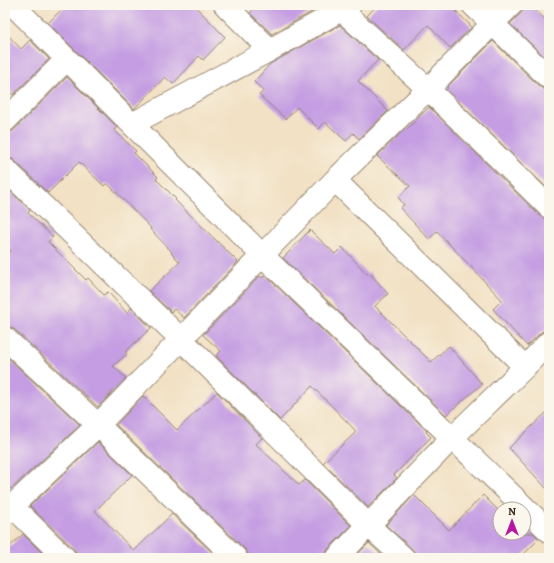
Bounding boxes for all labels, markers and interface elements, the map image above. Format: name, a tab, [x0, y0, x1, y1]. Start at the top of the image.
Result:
north arrow	[492, 501, 532, 541]
text: N	[508, 504, 516, 519]

